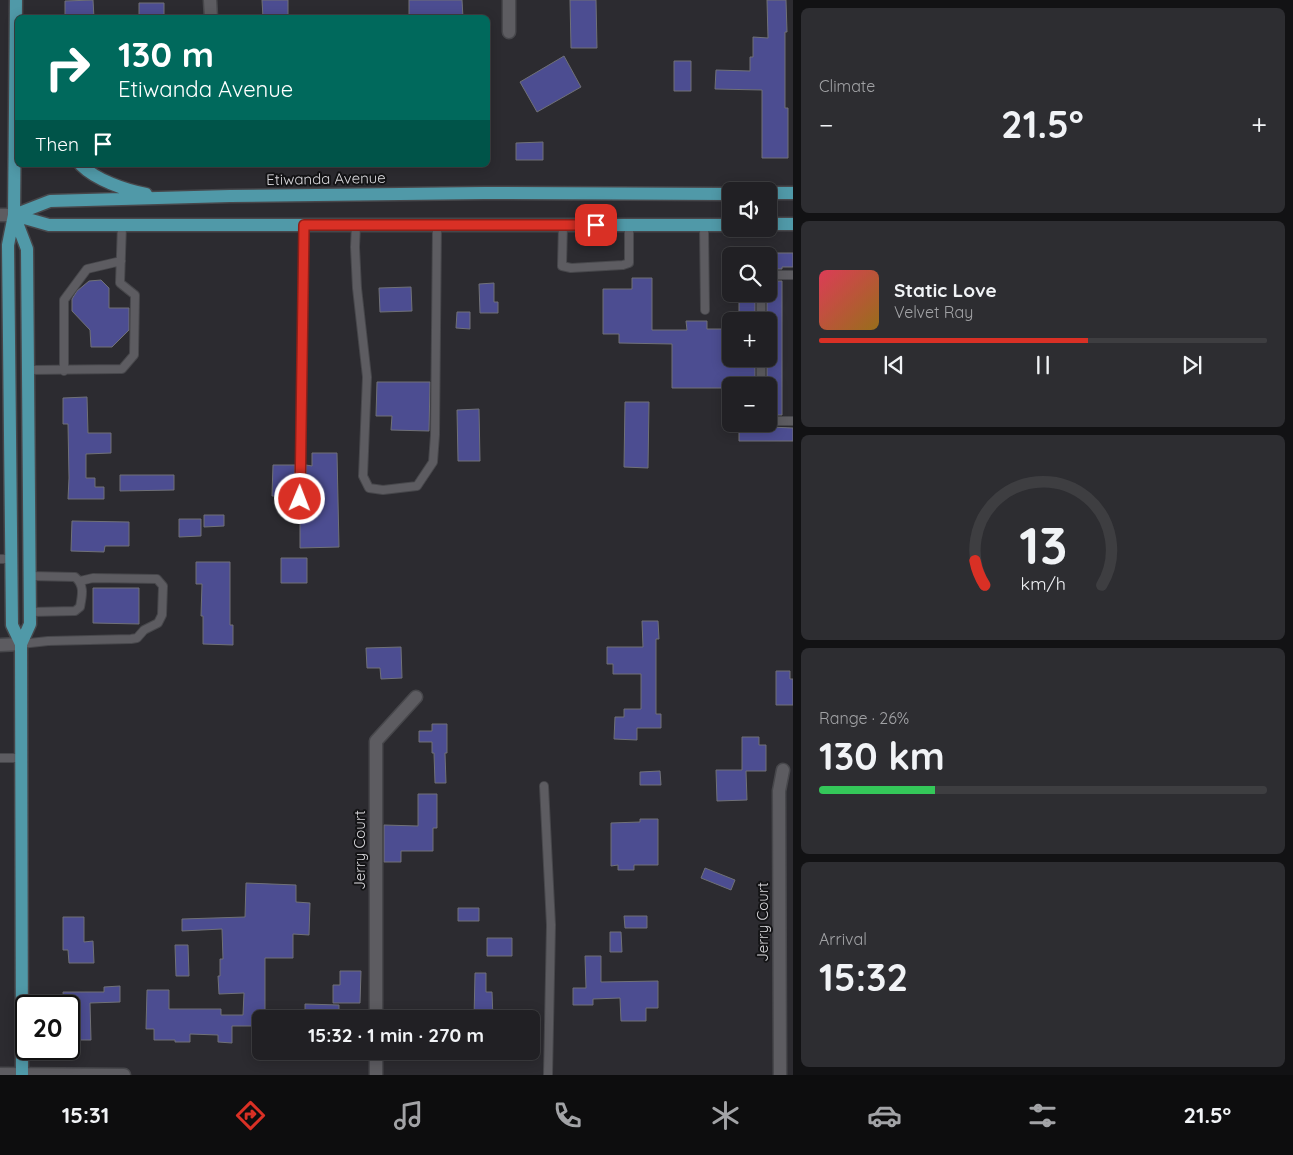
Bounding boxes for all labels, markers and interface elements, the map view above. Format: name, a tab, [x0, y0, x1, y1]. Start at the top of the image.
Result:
text: 130 m	[118, 32, 214, 76]
icon: right	[35, 35, 100, 100]
text: Etiwanda Avenue	[118, 75, 293, 103]
text: Climate	[819, 76, 875, 96]
text: 21.5°	[1001, 100, 1084, 148]
text: −	[819, 107, 834, 142]
text: +	[1251, 107, 1267, 142]
icon: arrive	[89, 130, 117, 158]
text: Then	[35, 132, 79, 156]
street label: Etiwanda Avenue	[266, 168, 386, 189]
map controls	[722, 182, 777, 432]
button: sound	[722, 182, 777, 237]
pin	[575, 204, 617, 246]
icon: arrive	[582, 211, 610, 239]
button: search	[722, 247, 777, 302]
text: Static Love	[894, 278, 997, 302]
text: Velvet Ray	[894, 302, 973, 322]
button: +	[722, 312, 777, 367]
icon: previous	[880, 351, 908, 379]
icon: pause	[1029, 351, 1057, 379]
icon: next	[1178, 351, 1206, 379]
button: −	[722, 377, 777, 432]
position arrow	[273, 472, 325, 524]
text: 13	[1019, 512, 1067, 577]
text: km/h	[1020, 572, 1066, 594]
text: Range · 26%	[819, 708, 909, 728]
text: 130 km	[819, 732, 945, 780]
street label: Jerry Court	[350, 810, 369, 890]
street label: Jerry Court	[753, 882, 772, 962]
text: Arrival	[819, 929, 867, 949]
text: 15:32	[819, 953, 908, 1001]
speed limit sign: 20	[15, 995, 80, 1060]
text: 15:32 · 1 min · 270 m	[308, 1023, 484, 1047]
icon: directions	[233, 1098, 268, 1133]
icon: music	[391, 1098, 426, 1133]
icon: phone	[550, 1098, 585, 1133]
icon: climate	[708, 1098, 743, 1133]
icon: car	[867, 1098, 902, 1133]
icon: filters	[1025, 1098, 1060, 1133]
text: 15:31	[62, 1101, 109, 1129]
text: 21.5°	[1183, 1101, 1231, 1129]

